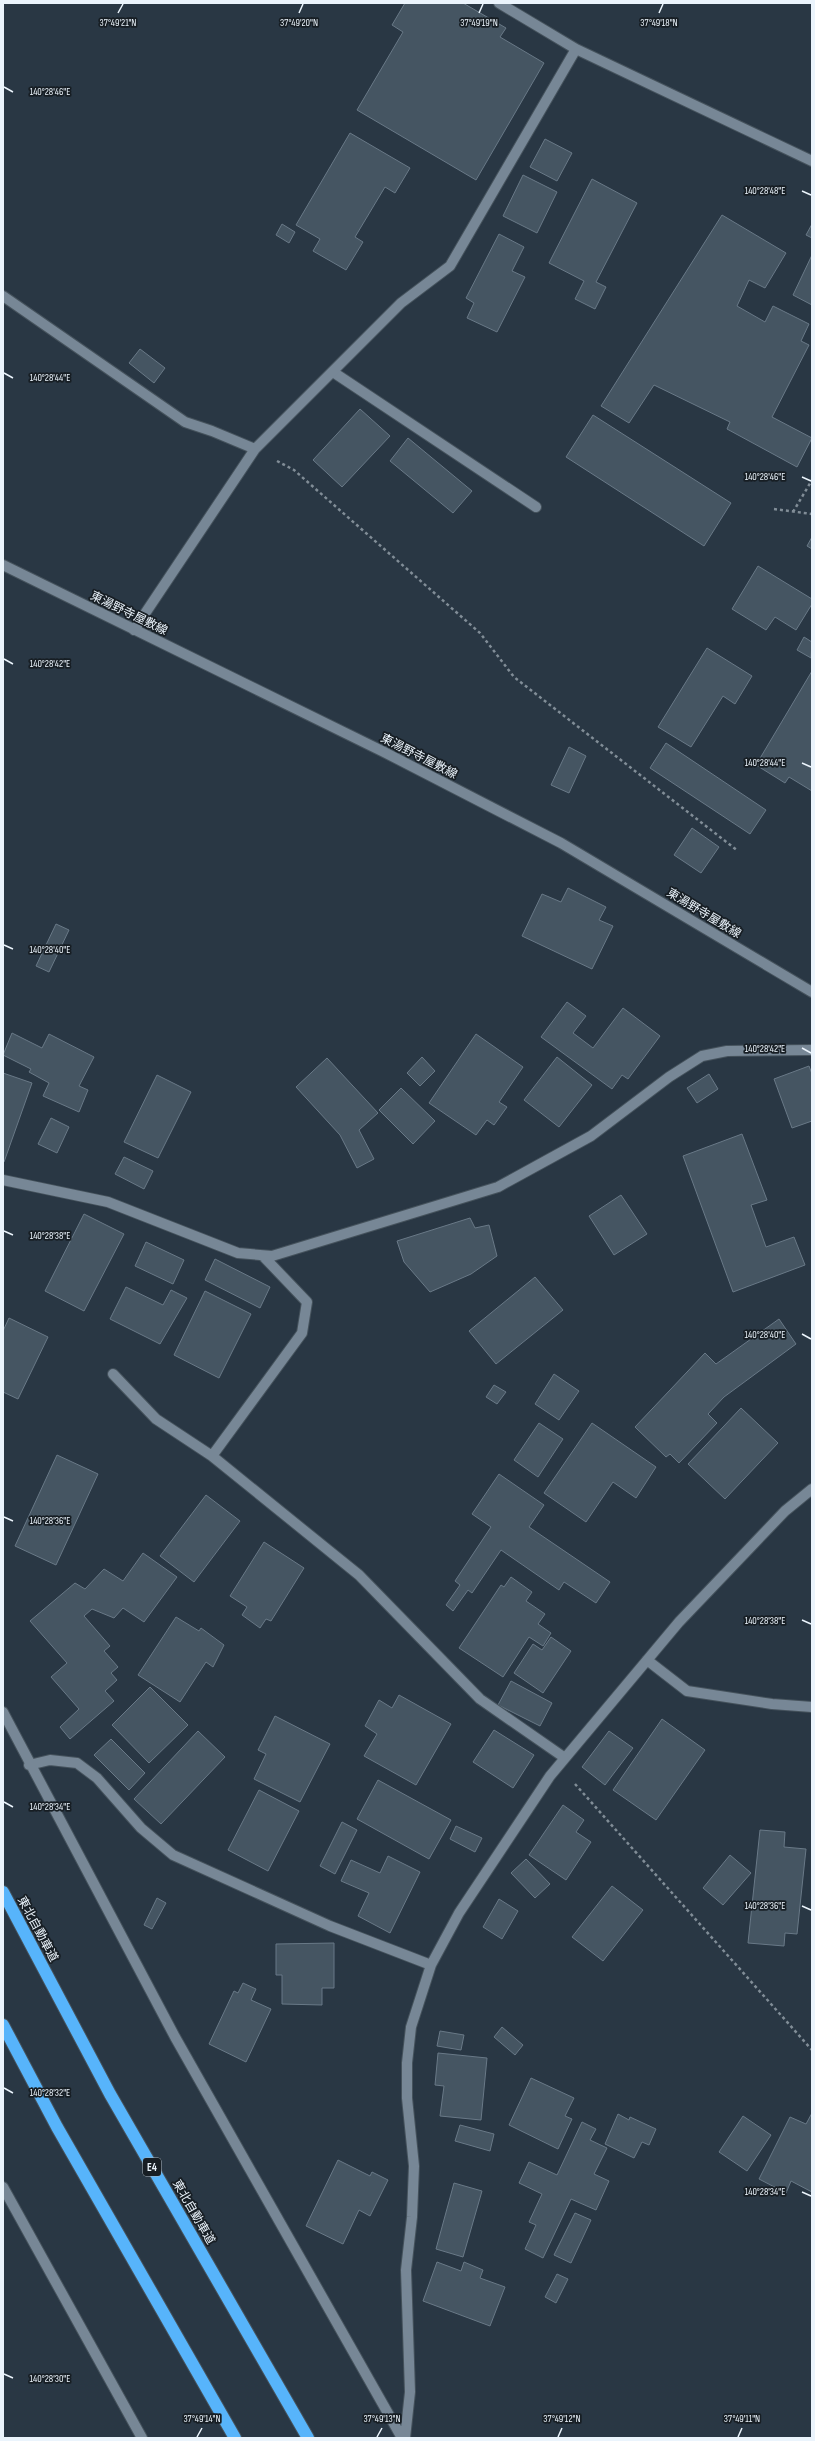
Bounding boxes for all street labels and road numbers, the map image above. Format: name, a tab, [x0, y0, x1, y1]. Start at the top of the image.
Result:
street label: 東湯野寺屋敷線	[88, 588, 170, 639]
street label: 東湯野寺屋敷線	[378, 731, 460, 782]
street label: 東湯野寺屋敷線	[664, 885, 744, 941]
street label: 東北自動車道	[14, 1894, 61, 1965]
road number: E4	[143, 2158, 161, 2176]
street label: 東北自動車道	[169, 2177, 218, 2247]

